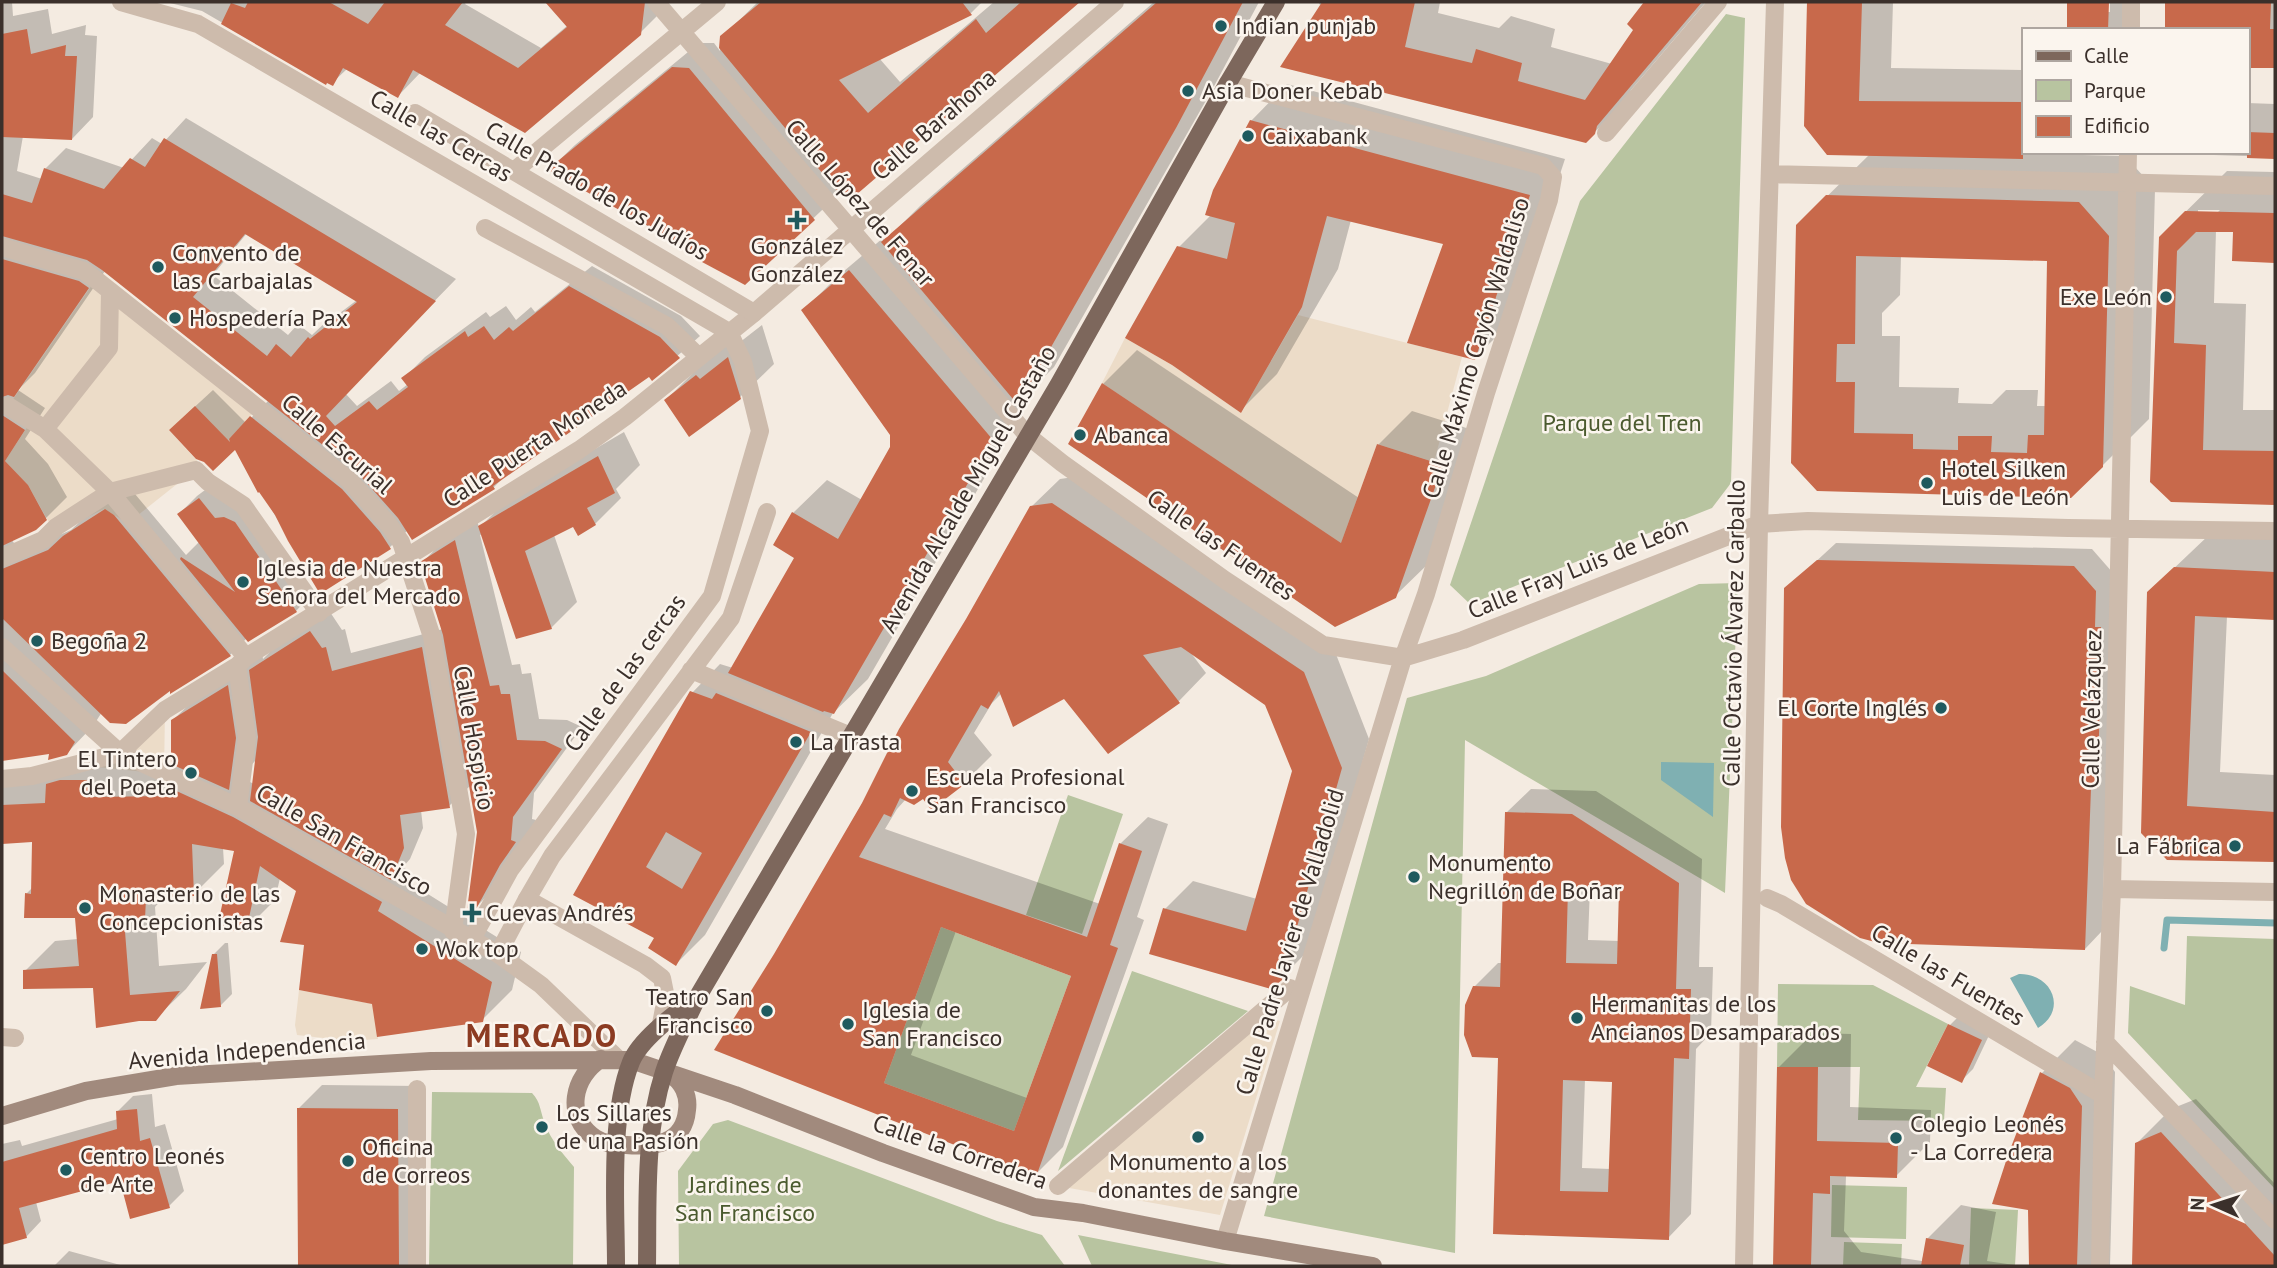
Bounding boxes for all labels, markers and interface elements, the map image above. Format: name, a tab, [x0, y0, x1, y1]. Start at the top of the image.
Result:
place label: Indian punjab	[1235, 10, 1376, 41]
marker: Indian punjab	[1213, 18, 1229, 34]
legend	[2022, 28, 2249, 154]
text: Calle	[2084, 42, 2129, 69]
street label: Calle Barahona	[865, 62, 1002, 187]
place label: Asia Doner Kebab	[1202, 75, 1383, 106]
text: Parque	[2084, 77, 2146, 104]
street label: Calle las Cercas	[365, 82, 518, 189]
marker: Asia Doner Kebab	[1180, 83, 1196, 99]
street label: Calle López de Fenar	[779, 112, 942, 293]
text: Edificio	[2084, 112, 2150, 139]
street label: Calle Prado de los Judíos	[480, 114, 714, 267]
place label: Caixabank	[1262, 120, 1368, 151]
marker: Caixabank	[1240, 128, 1256, 144]
street label: Calle Máximo Cayón Waldaliso	[1415, 193, 1536, 502]
marker: González González	[789, 212, 805, 228]
place label: González González	[751, 230, 843, 289]
place label: Convento de las Carbajalas	[172, 237, 313, 296]
marker: Convento de las Carbajalas	[150, 259, 166, 275]
place label: Exe León	[2060, 281, 2152, 312]
marker: Exe León	[2158, 289, 2174, 305]
place label: Hospedería Pax	[189, 302, 348, 333]
marker: Hospedería Pax	[167, 310, 183, 326]
street label: Avenida Alcalde Miguel Castaño	[872, 339, 1063, 638]
street label: Calle Puerta Moneda	[437, 373, 632, 515]
street label: Calle Escurial	[275, 387, 400, 501]
park label: Parque del Tren	[1542, 407, 1702, 438]
place label: Abanca	[1094, 419, 1169, 450]
marker: Abanca	[1072, 427, 1088, 443]
place label: Hotel Silken Luis de León	[1941, 453, 2069, 512]
marker: Hotel Silken Luis de León	[1919, 475, 1935, 491]
street label: Calle Octavio Álvarez Carballo	[1715, 479, 1752, 787]
street label: Calle las Fuentes	[1141, 482, 1301, 607]
street label: Calle Fray Luis de León	[1463, 509, 1693, 626]
place label: Iglesia de Nuestra Señora del Mercado	[257, 552, 461, 611]
marker: Iglesia de Nuestra Señora del Mercado	[235, 574, 251, 590]
street label: Calle de las cercas	[557, 587, 692, 758]
place label: Begoña 2	[51, 625, 147, 656]
street label: Calle Velázquez	[2075, 629, 2108, 789]
marker: Begoña 2	[29, 633, 45, 649]
street label: Calle Hospicio	[447, 663, 502, 813]
place label: El Corte Inglés	[1777, 692, 1927, 723]
marker: El Corte Inglés	[1933, 700, 1949, 716]
place label: La Trasta	[810, 726, 901, 757]
marker: La Trasta	[788, 734, 804, 750]
place label: El Tintero del Poeta	[77, 743, 177, 802]
place label: Escuela Profesional San Francisco	[926, 761, 1125, 820]
marker: El Tintero del Poeta	[183, 765, 199, 781]
street label: Calle San Francisco	[251, 777, 438, 903]
marker: Escuela Profesional San Francisco	[904, 783, 920, 799]
street label: Calle Padre Javier de Valladolid	[1228, 785, 1351, 1099]
place label: La Fábrica	[2116, 830, 2221, 861]
marker: La Fábrica	[2227, 838, 2243, 854]
place label: Monumento Negrillón de Boñar	[1428, 847, 1622, 906]
marker: Monumento Negrillón de Boñar	[1406, 869, 1422, 885]
place label: Monasterio de las Concepcionistas	[99, 878, 280, 937]
place label: Cuevas Andrés	[486, 897, 634, 928]
marker: Monasterio de las Concepcionistas	[77, 900, 93, 916]
marker: Cuevas Andrés	[464, 905, 480, 921]
street label: Calle las Fuentes	[1866, 916, 2031, 1033]
place label: Wok top	[436, 933, 519, 964]
marker: Wok top	[414, 941, 430, 957]
place label: Teatro San Francisco	[645, 981, 753, 1040]
place label: Hermanitas de los Ancianos Desamparados	[1591, 988, 1840, 1047]
place label: Iglesia de San Francisco	[862, 994, 1002, 1053]
marker: Teatro San Francisco	[759, 1003, 775, 1019]
marker: Hermanitas de los Ancianos Desamparados	[1569, 1010, 1585, 1026]
district label: MERCADO	[466, 1014, 618, 1056]
marker: Iglesia de San Francisco	[840, 1016, 856, 1032]
street label: Avenida Independencia	[127, 1025, 367, 1076]
place label: Los Sillares de una Pasión	[556, 1097, 699, 1156]
street label: Calle la Corredera	[869, 1107, 1052, 1196]
place label: Colegio Leonés - La Corredera	[1910, 1108, 2064, 1167]
marker: Los Sillares de una Pasión	[534, 1119, 550, 1135]
marker: Monumento a los donantes de sangre	[1190, 1129, 1206, 1145]
marker: Colegio Leonés - La Corredera	[1888, 1130, 1904, 1146]
place label: Oficina de Correos	[362, 1131, 470, 1190]
place label: Centro Leonés de Arte	[80, 1140, 225, 1199]
place label: Monumento a los donantes de sangre	[1098, 1146, 1298, 1205]
marker: Oficina de Correos	[340, 1153, 356, 1169]
marker: Centro Leonés de Arte	[58, 1162, 74, 1178]
park label: Jardines de San Francisco	[675, 1169, 815, 1228]
north arrow	[2179, 1170, 2249, 1240]
text: N	[2185, 1197, 2209, 1211]

